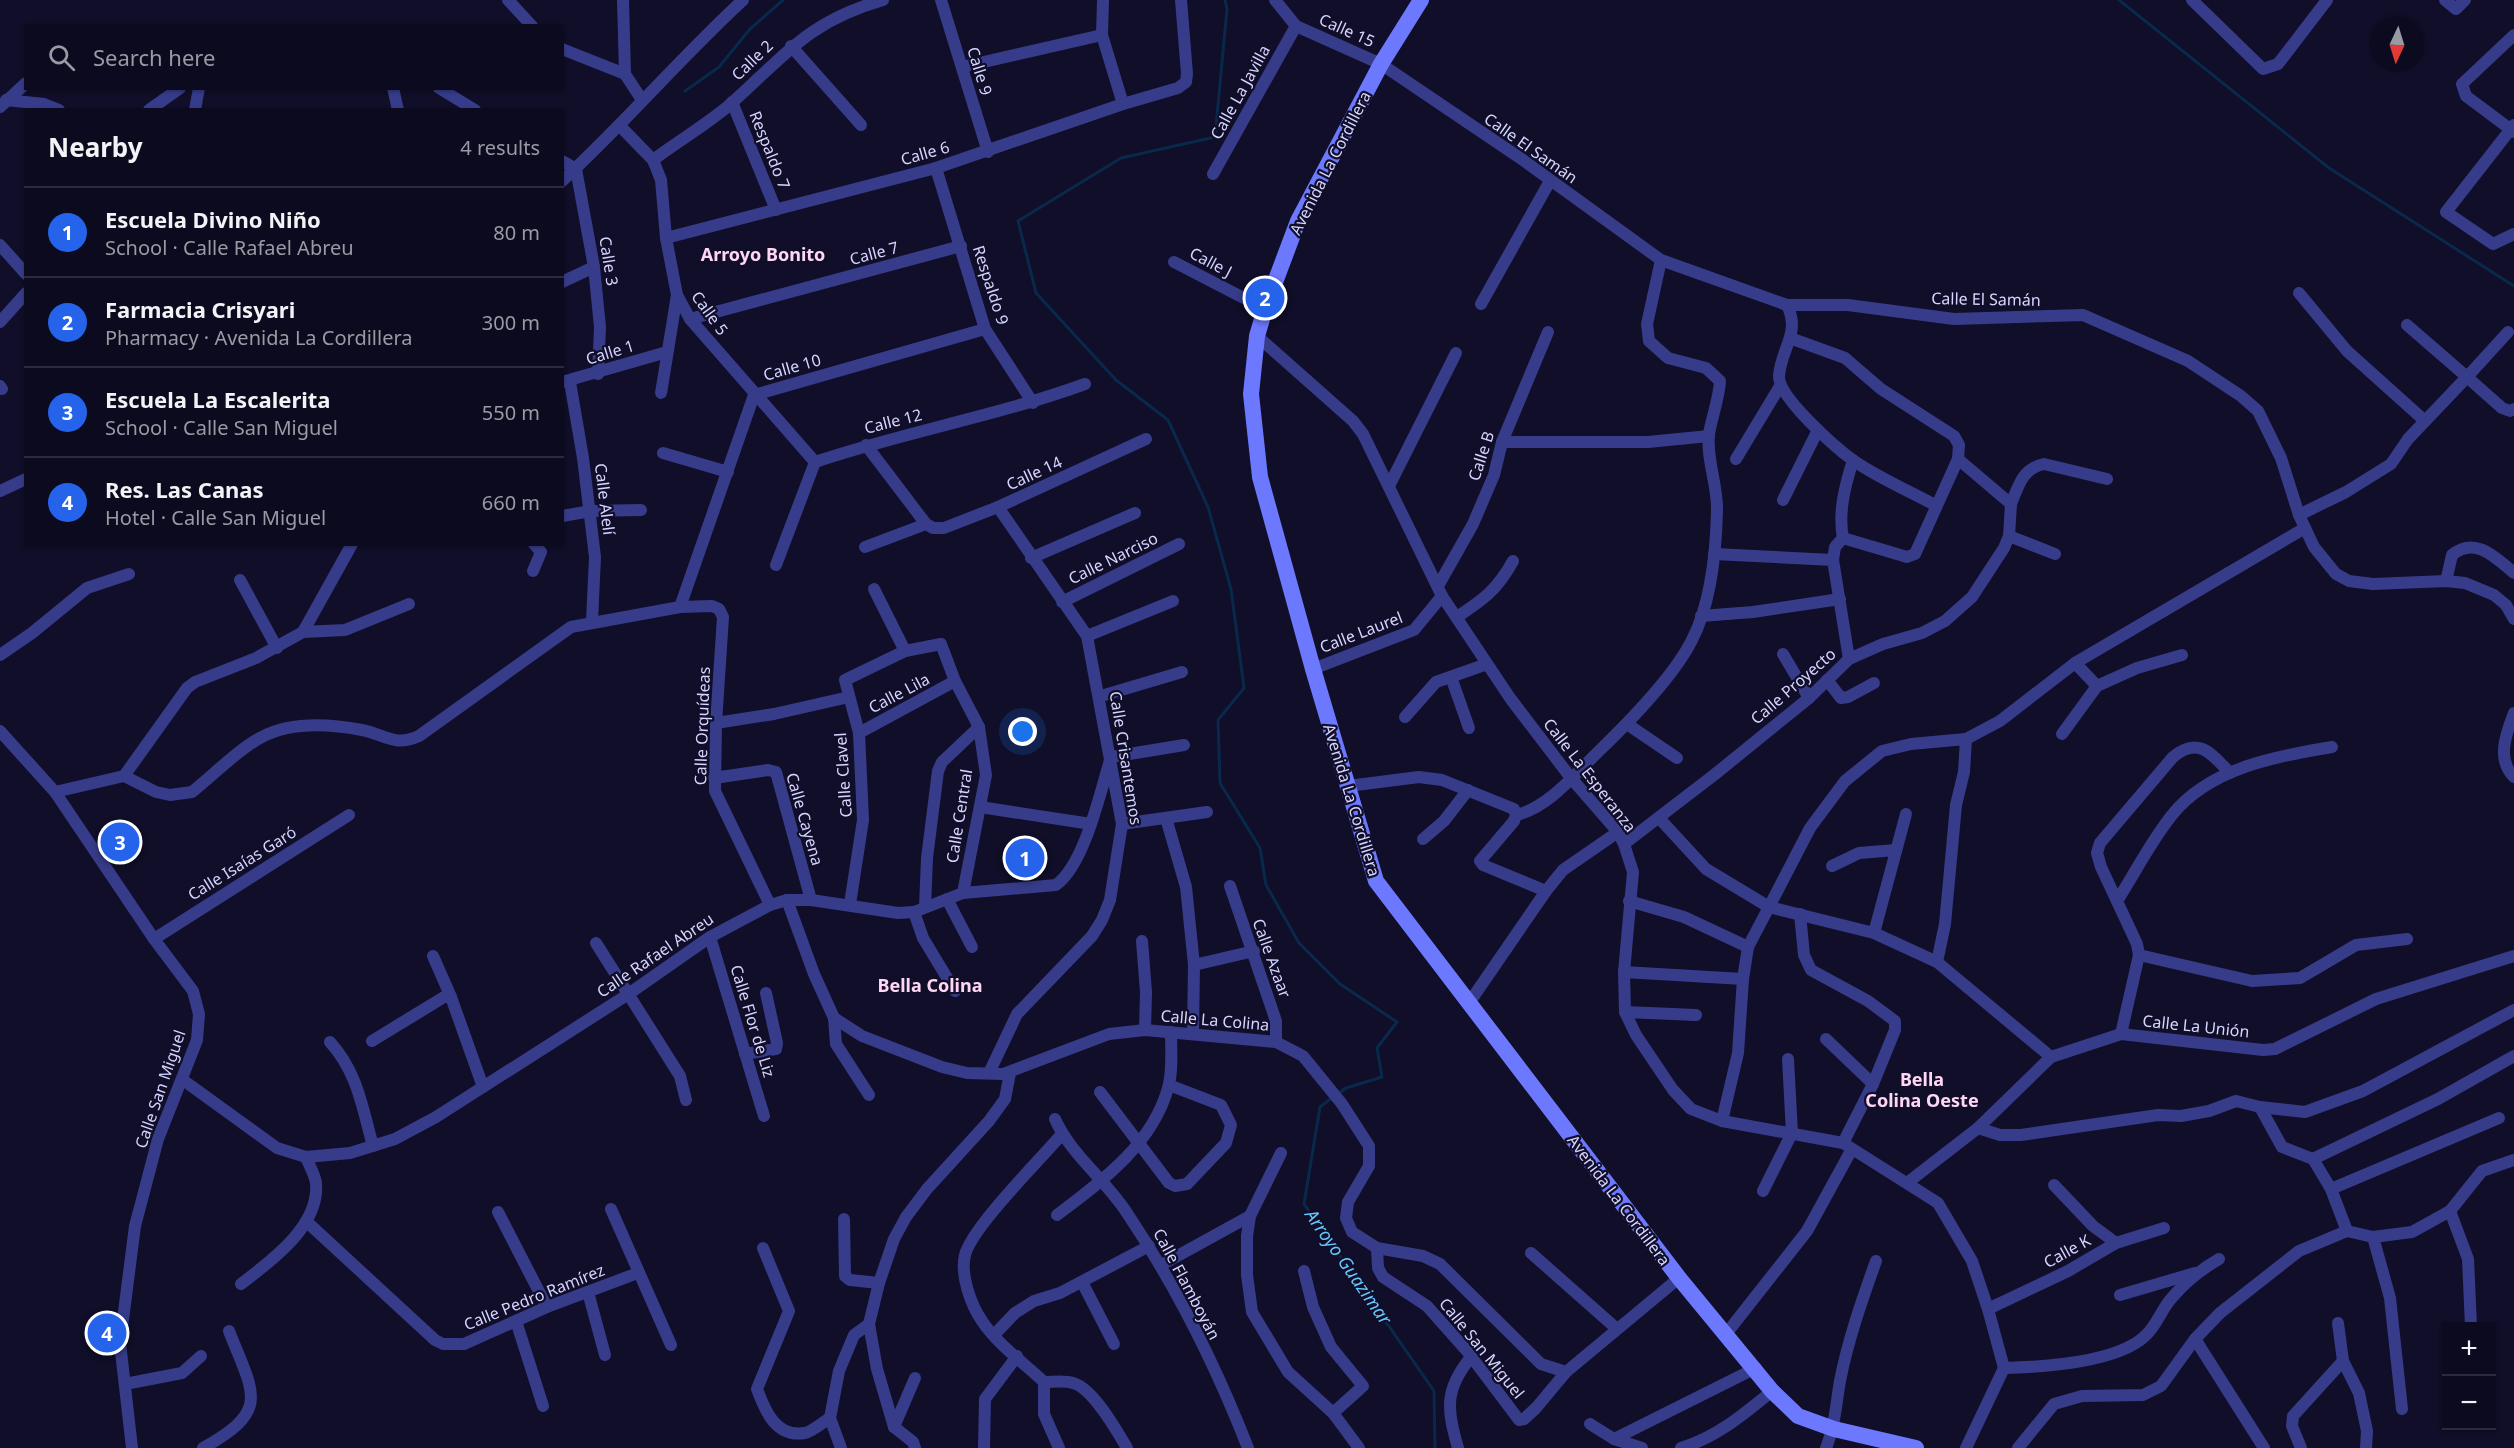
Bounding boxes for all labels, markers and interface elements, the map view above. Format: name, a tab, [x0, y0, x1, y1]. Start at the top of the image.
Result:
street label: Calle 15	[1316, 8, 1378, 52]
north arrow	[2370, 18, 2424, 72]
search box	[24, 24, 564, 90]
street label: Calle 2	[726, 35, 778, 85]
icon: search	[45, 41, 78, 74]
street label: Calle La Javilla	[1205, 41, 1275, 143]
text: Search here	[93, 42, 215, 72]
street label: Calle 9	[962, 44, 998, 98]
street label: Avenida La Cordillera	[1284, 87, 1376, 239]
street label: Respaldo 7	[744, 108, 796, 192]
street label: Calle El Samán	[1480, 108, 1582, 188]
text: Nearby	[48, 129, 143, 165]
text: 4 results	[460, 134, 540, 161]
street label: Calle 6	[898, 136, 952, 170]
text: Escuela Divino Niño	[105, 204, 321, 234]
text: 1	[62, 219, 73, 246]
text: 80 m	[493, 219, 540, 246]
text: School · Calle Rafael Abreu	[105, 234, 354, 261]
street label: Calle 3	[594, 235, 624, 287]
street label: Calle 7	[847, 236, 901, 270]
district label: Arroyo Bonito	[701, 242, 825, 266]
street label: Respaldo 9	[968, 242, 1014, 328]
street label: Calle J	[1186, 242, 1236, 282]
pin: 2	[1246, 276, 1284, 320]
street label: Calle 5	[686, 286, 734, 340]
street label: Calle El Samán	[1931, 287, 2041, 311]
text: Farmacia Crisyari	[105, 294, 295, 324]
text: 2	[62, 309, 73, 336]
text: 300 m	[482, 309, 540, 336]
text: Pharmacy · Avenida La Cordillera	[105, 324, 413, 351]
street label: Calle 1	[583, 334, 637, 370]
street label: Calle 10	[761, 348, 823, 386]
text: Escuela La Escalerita	[105, 384, 331, 414]
text: 3	[62, 399, 73, 426]
text: 550 m	[482, 399, 540, 426]
street label: Calle 12	[862, 403, 924, 439]
text: School · Calle San Miguel	[105, 414, 338, 441]
street label: Calle B	[1463, 428, 1499, 484]
street label: Calle 14	[1003, 451, 1065, 495]
street label: Calle Alelí	[590, 462, 620, 537]
text: Res. Las Canas	[105, 474, 264, 504]
text: 4	[62, 489, 73, 516]
text: 660 m	[482, 489, 540, 516]
text: Hotel · Calle San Miguel	[105, 504, 326, 531]
street label: Calle Narciso	[1065, 527, 1161, 589]
street label: Calle Laurel	[1316, 606, 1406, 658]
street label: Calle Proyecto	[1746, 643, 1840, 729]
street label: Calle Orquídeas	[689, 666, 715, 786]
street label: Calle Lila	[865, 668, 933, 718]
street label: Calle Crisantemos	[1105, 690, 1147, 826]
street label: Calle La Esperanza	[1539, 713, 1641, 837]
your location	[1008, 717, 1037, 746]
street label: Avenida La Cordillera	[1318, 721, 1386, 879]
street label: Calle Clavel	[829, 732, 857, 818]
street label: Calle Central	[941, 767, 977, 865]
street label: Calle Cayena	[781, 770, 829, 868]
pin: 3	[100, 820, 140, 864]
street label: Calle Isaías Garó	[184, 821, 300, 905]
pin: 1	[1006, 836, 1044, 880]
street label: Calle Rafael Abreu	[592, 908, 718, 1002]
street label: Calle Azaar	[1247, 915, 1297, 1001]
street label: Calle Flor de Liz	[725, 962, 781, 1080]
district label: Bella Colina	[878, 973, 982, 997]
street label: Calle La Colina	[1160, 1004, 1270, 1036]
street label: Calle La Unión	[2141, 1009, 2251, 1043]
street label: Calle San Miguel	[129, 1027, 191, 1151]
district label: Bella Colina Oeste	[1865, 1067, 1979, 1112]
street label: Avenida La Cordillera	[1563, 1130, 1675, 1270]
water label: Arroyo Guazimar	[1299, 1202, 1398, 1330]
street label: Calle Flamboyán	[1148, 1224, 1226, 1344]
street label: Calle K	[2040, 1229, 2094, 1273]
street label: Calle Pedro Ramírez	[460, 1259, 608, 1335]
street label: Calle San Miguel	[1434, 1293, 1530, 1403]
pin: 4	[88, 1310, 126, 1356]
map controls	[2442, 1322, 2496, 1430]
button: +	[2442, 1322, 2496, 1376]
button: −	[2442, 1376, 2496, 1430]

